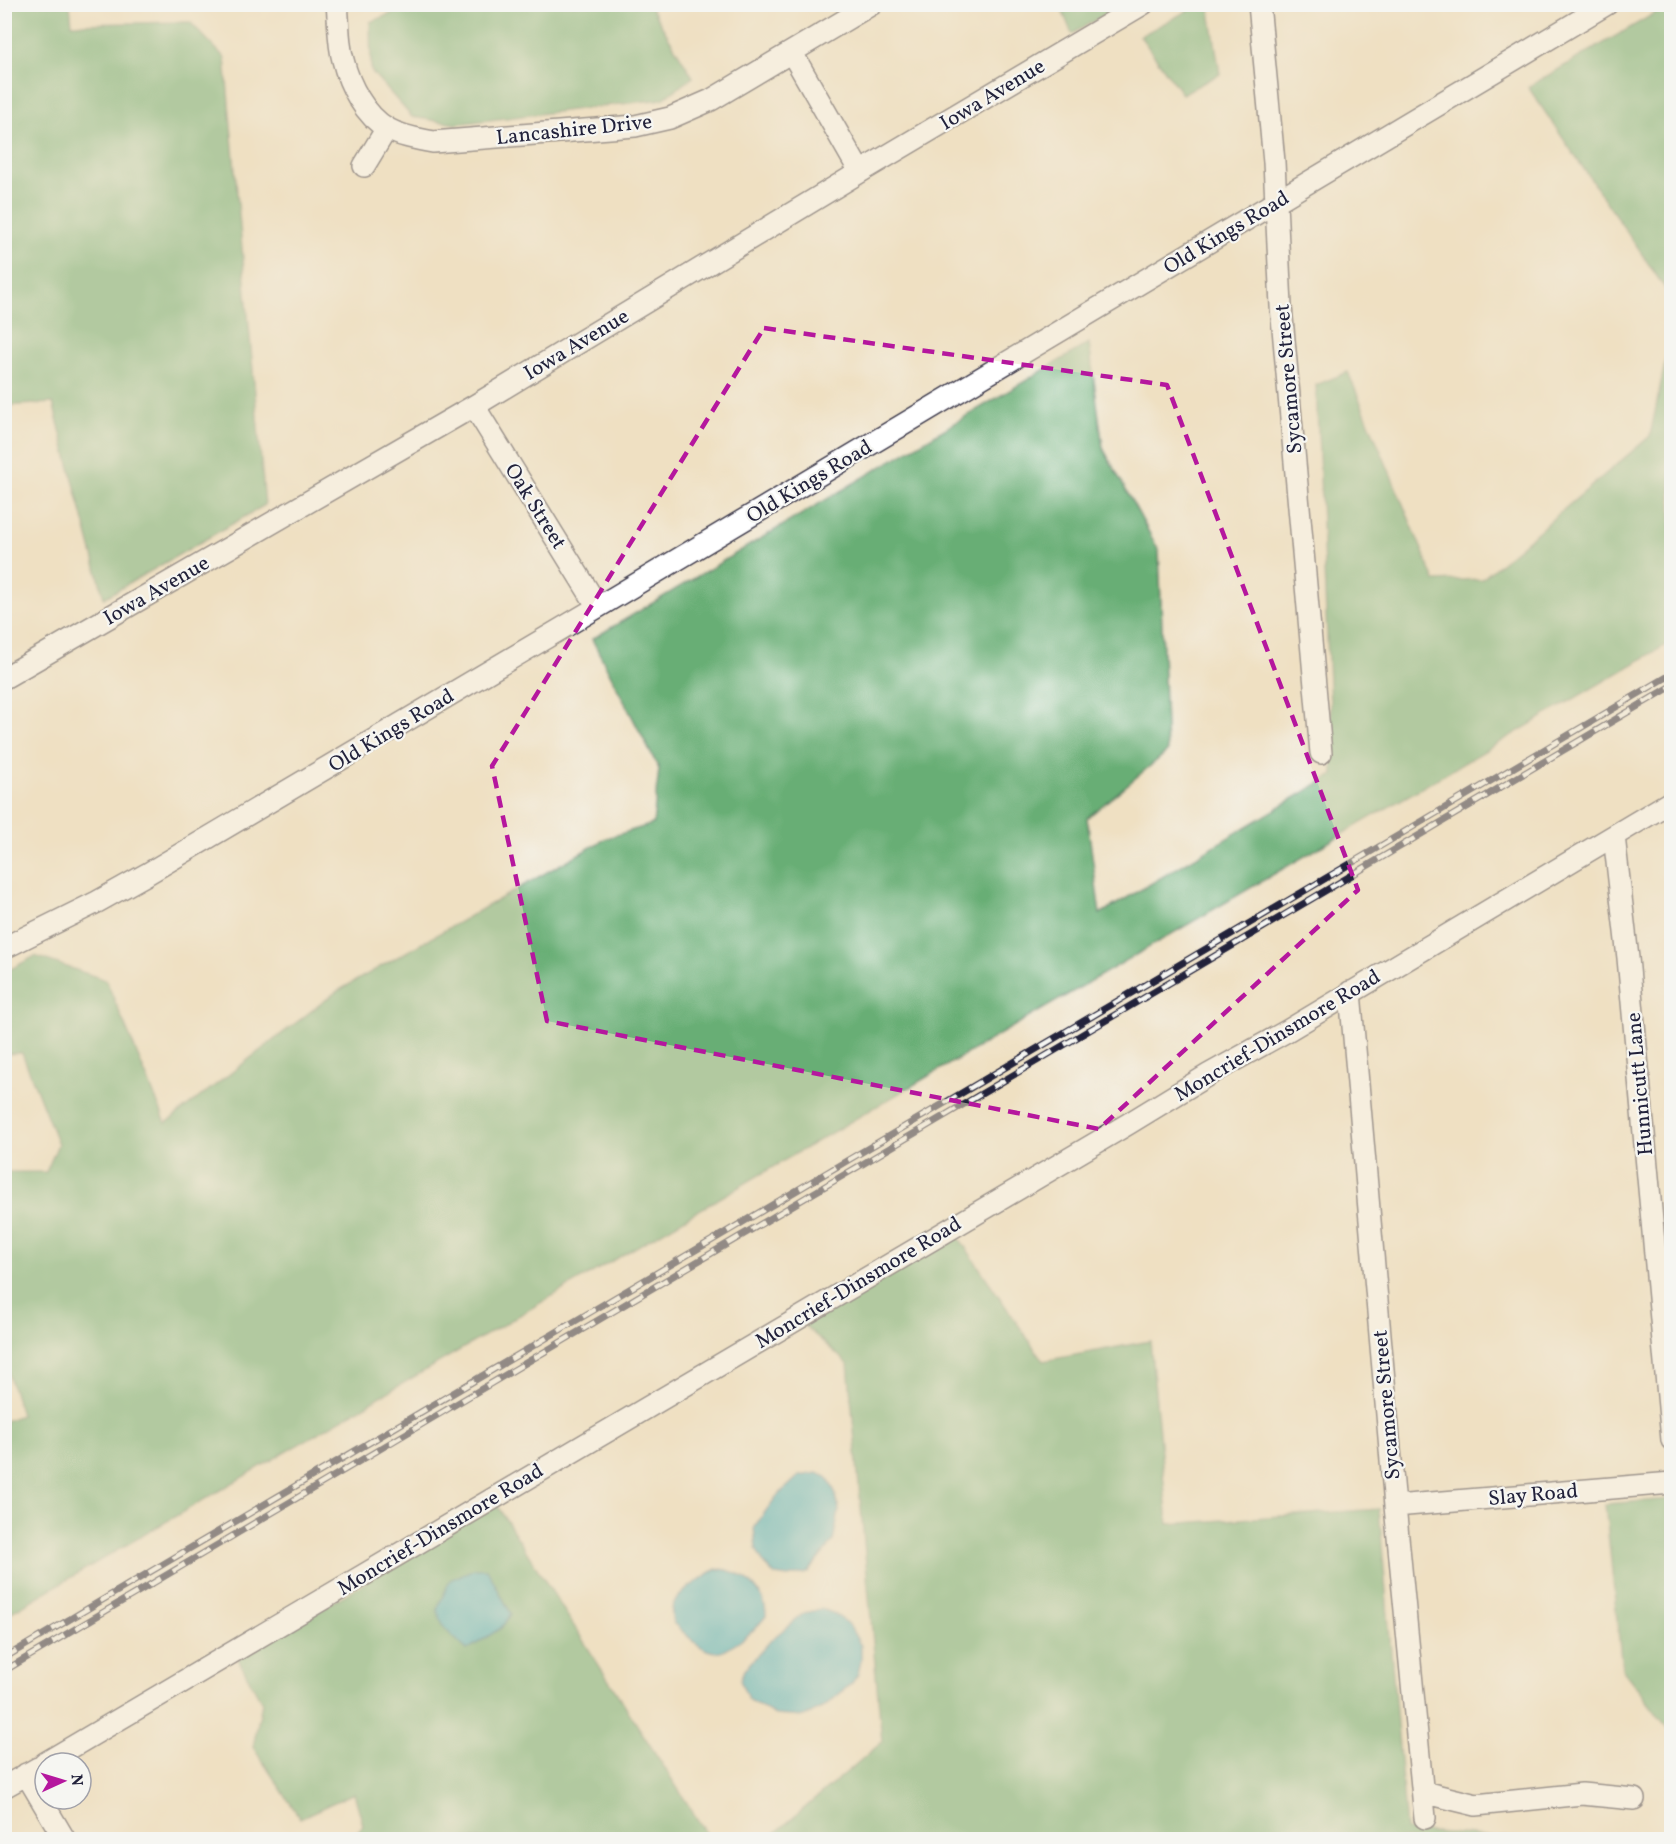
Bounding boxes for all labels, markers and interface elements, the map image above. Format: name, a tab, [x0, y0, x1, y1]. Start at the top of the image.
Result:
street label: Iowa Avenue	[935, 52, 1051, 138]
street label: Lancashire Drive	[495, 108, 654, 153]
street label: Old Kings Road	[1158, 184, 1295, 282]
street label: Iowa Avenue	[519, 302, 635, 388]
street label: Sycamore Street	[1268, 303, 1310, 455]
street label: Old Kings Road	[741, 433, 878, 531]
street label: Oak Street	[497, 458, 573, 555]
street label: Iowa Avenue	[98, 549, 215, 633]
street label: Old Kings Road	[323, 682, 460, 780]
street label: Moncrief-Dinsmore Road	[1169, 963, 1386, 1109]
street label: Hunnicutt Lane	[1620, 1011, 1661, 1157]
street label: Moncrief-Dinsmore Road	[750, 1210, 967, 1356]
street label: Sycamore Street	[1366, 1329, 1408, 1481]
street label: Moncrief-Dinsmore Road	[332, 1457, 549, 1603]
street label: Slay Road	[1487, 1477, 1579, 1514]
north arrow	[33, 1751, 93, 1811]
text: N	[65, 1774, 87, 1787]

